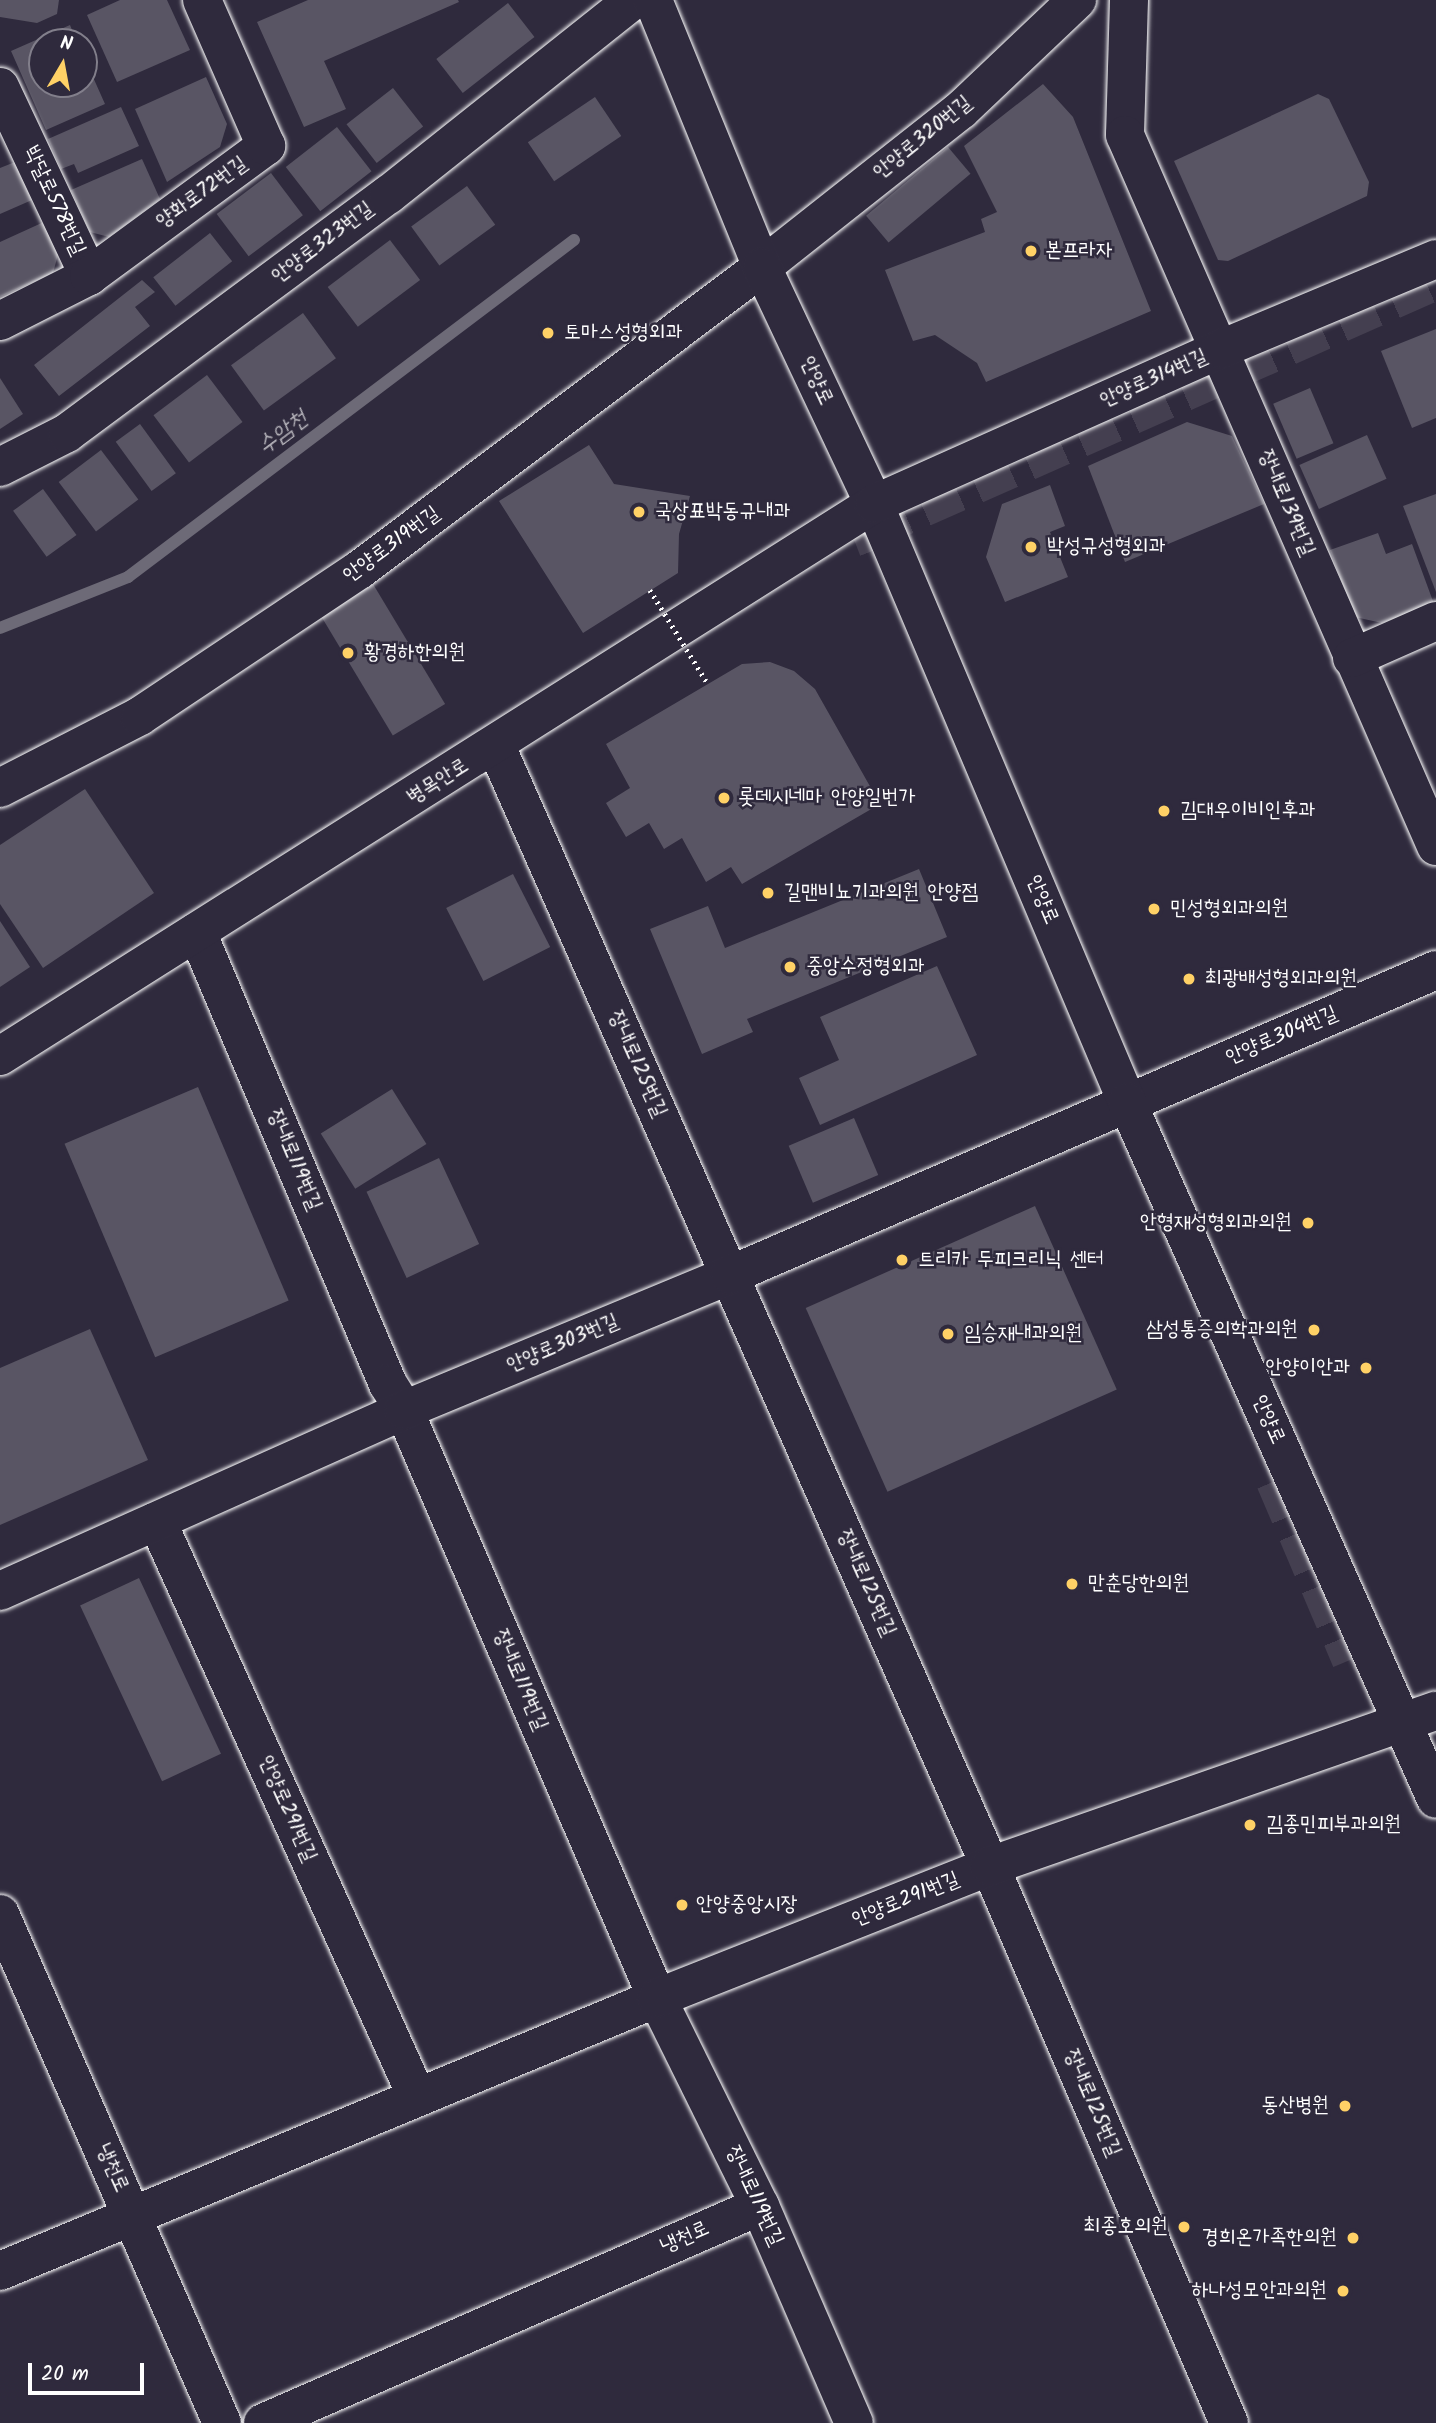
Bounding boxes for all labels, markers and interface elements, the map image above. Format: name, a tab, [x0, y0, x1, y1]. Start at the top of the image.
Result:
north arrow	[28, 28, 98, 98]
text: N	[58, 28, 75, 60]
street label: 안양로320번길	[869, 91, 977, 185]
street label: 박달로578번길	[18, 142, 90, 260]
street label: 양화로72번길	[152, 152, 252, 234]
street label: 안양로323번길	[267, 197, 379, 289]
place label: 본프라자	[1045, 238, 1113, 264]
marker: 본프라자	[1023, 243, 1039, 259]
place label: 토마스성형외과	[564, 320, 682, 346]
marker: 토마스성형외과	[538, 323, 558, 343]
street label: 안양로314번길	[1097, 344, 1211, 414]
street label: 안양로	[794, 353, 838, 409]
water label: 수암천	[253, 405, 313, 461]
street label: 장내로139번길	[1252, 446, 1320, 560]
place label: 국상표박동규내과	[655, 499, 790, 525]
street label: 안양로319번길	[339, 502, 445, 588]
marker: 국상표박동규내과	[629, 502, 649, 522]
place label: 박성규성형외과	[1047, 534, 1165, 560]
marker: 박성규성형외과	[1021, 537, 1041, 557]
place label: 황경하한의원	[364, 640, 465, 666]
marker: 황경하한의원	[338, 643, 358, 663]
street label: 병목안로	[403, 753, 473, 811]
place label: 롯데시네마 안양일번가	[738, 785, 915, 811]
marker: 롯데시네마 안양일번가	[716, 790, 732, 806]
place label: 김대우이비인후과	[1180, 798, 1315, 824]
marker: 김대우이비인후과	[1154, 801, 1174, 821]
street label: 안양로	[1020, 872, 1064, 928]
place label: 길맨비뇨기과의원 안양점	[784, 880, 978, 906]
marker: 길맨비뇨기과의원 안양점	[758, 883, 778, 903]
place label: 민성형외과의원	[1170, 896, 1288, 922]
marker: 민성형외과의원	[1144, 899, 1164, 919]
place label: 중앙수정형외과	[806, 954, 924, 980]
marker: 중앙수정형외과	[780, 957, 800, 977]
place label: 최광배성형외과의원	[1205, 966, 1357, 992]
marker: 최광배성형외과의원	[1179, 969, 1199, 989]
street label: 안양로304번길	[1223, 1001, 1341, 1071]
street label: 장내로125번길	[602, 1007, 672, 1121]
street label: 장내로119번길	[261, 1105, 327, 1215]
place label: 안형재성형외과의원	[1140, 1210, 1292, 1236]
marker: 안형재성형외과의원	[1298, 1213, 1318, 1233]
place label: 트리카 두피크리닉 센터	[918, 1247, 1104, 1273]
marker: 트리카 두피크리닉 센터	[892, 1250, 912, 1270]
street label: 안양로303번길	[503, 1309, 623, 1379]
place label: 삼성통증의학과의원	[1146, 1317, 1298, 1343]
marker: 삼성통증의학과의원	[1304, 1320, 1324, 1340]
place label: 임승재내과의원	[964, 1321, 1082, 1347]
marker: 임승재내과의원	[938, 1324, 958, 1344]
place label: 안양이안과	[1266, 1355, 1350, 1381]
marker: 안양이안과	[1356, 1358, 1376, 1378]
street label: 안양로	[1246, 1392, 1290, 1448]
street label: 장내로125번길	[831, 1526, 901, 1640]
place label: 만춘당한의원	[1088, 1571, 1189, 1597]
marker: 만춘당한의원	[1062, 1574, 1082, 1594]
street label: 장내로119번길	[487, 1625, 553, 1735]
street label: 안양로291번길	[252, 1752, 322, 1866]
place label: 김종민피부과의원	[1266, 1812, 1401, 1838]
marker: 김종민피부과의원	[1240, 1815, 1260, 1835]
street label: 안양로291번길	[849, 1867, 963, 1933]
place label: 안양중앙시장	[696, 1892, 797, 1918]
marker: 안양중앙시장	[674, 1897, 690, 1913]
street label: 장내로125번길	[1058, 2045, 1126, 2161]
place label: 동산병원	[1261, 2093, 1329, 2119]
marker: 동산병원	[1335, 2096, 1355, 2116]
street label: 냉천로	[90, 2140, 134, 2196]
street label: 장내로119번길	[720, 2142, 788, 2250]
place label: 최종호의원	[1084, 2214, 1168, 2240]
street label: 냉천로	[657, 2216, 713, 2260]
marker: 최종호의원	[1174, 2217, 1194, 2237]
place label: 경희온가족한의원	[1202, 2225, 1337, 2251]
marker: 경희온가족한의원	[1343, 2228, 1363, 2248]
place label: 하나성모안과의원	[1192, 2278, 1327, 2304]
marker: 하나성모안과의원	[1333, 2281, 1353, 2301]
scale bar	[32, 2350, 147, 2394]
text: 20 m	[41, 2358, 89, 2391]

